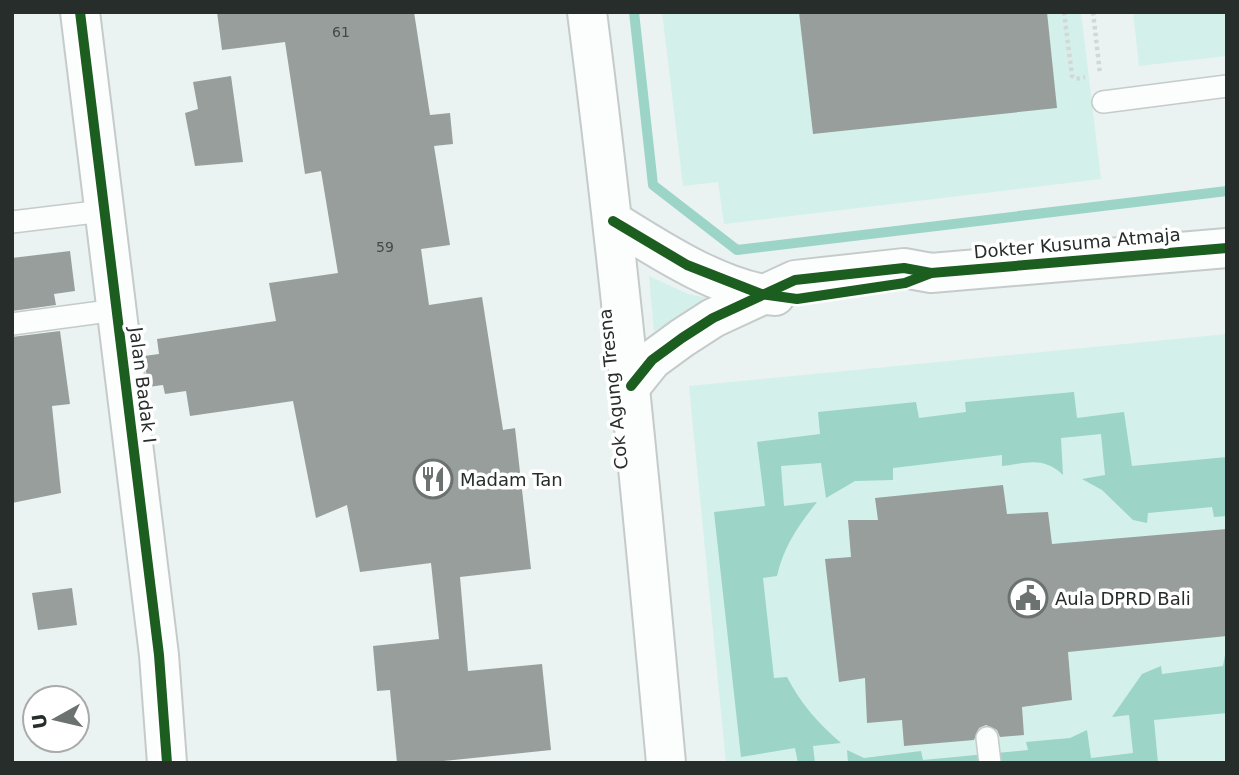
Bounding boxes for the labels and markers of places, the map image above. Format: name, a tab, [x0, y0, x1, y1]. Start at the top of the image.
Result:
restaurant icon: Madam Tan	[412, 458, 454, 500]
place label: Madam Tan	[460, 469, 563, 490]
public building icon: Aula DPRD Bali	[1007, 577, 1049, 619]
place label: Aula DPRD Bali	[1055, 588, 1191, 609]

